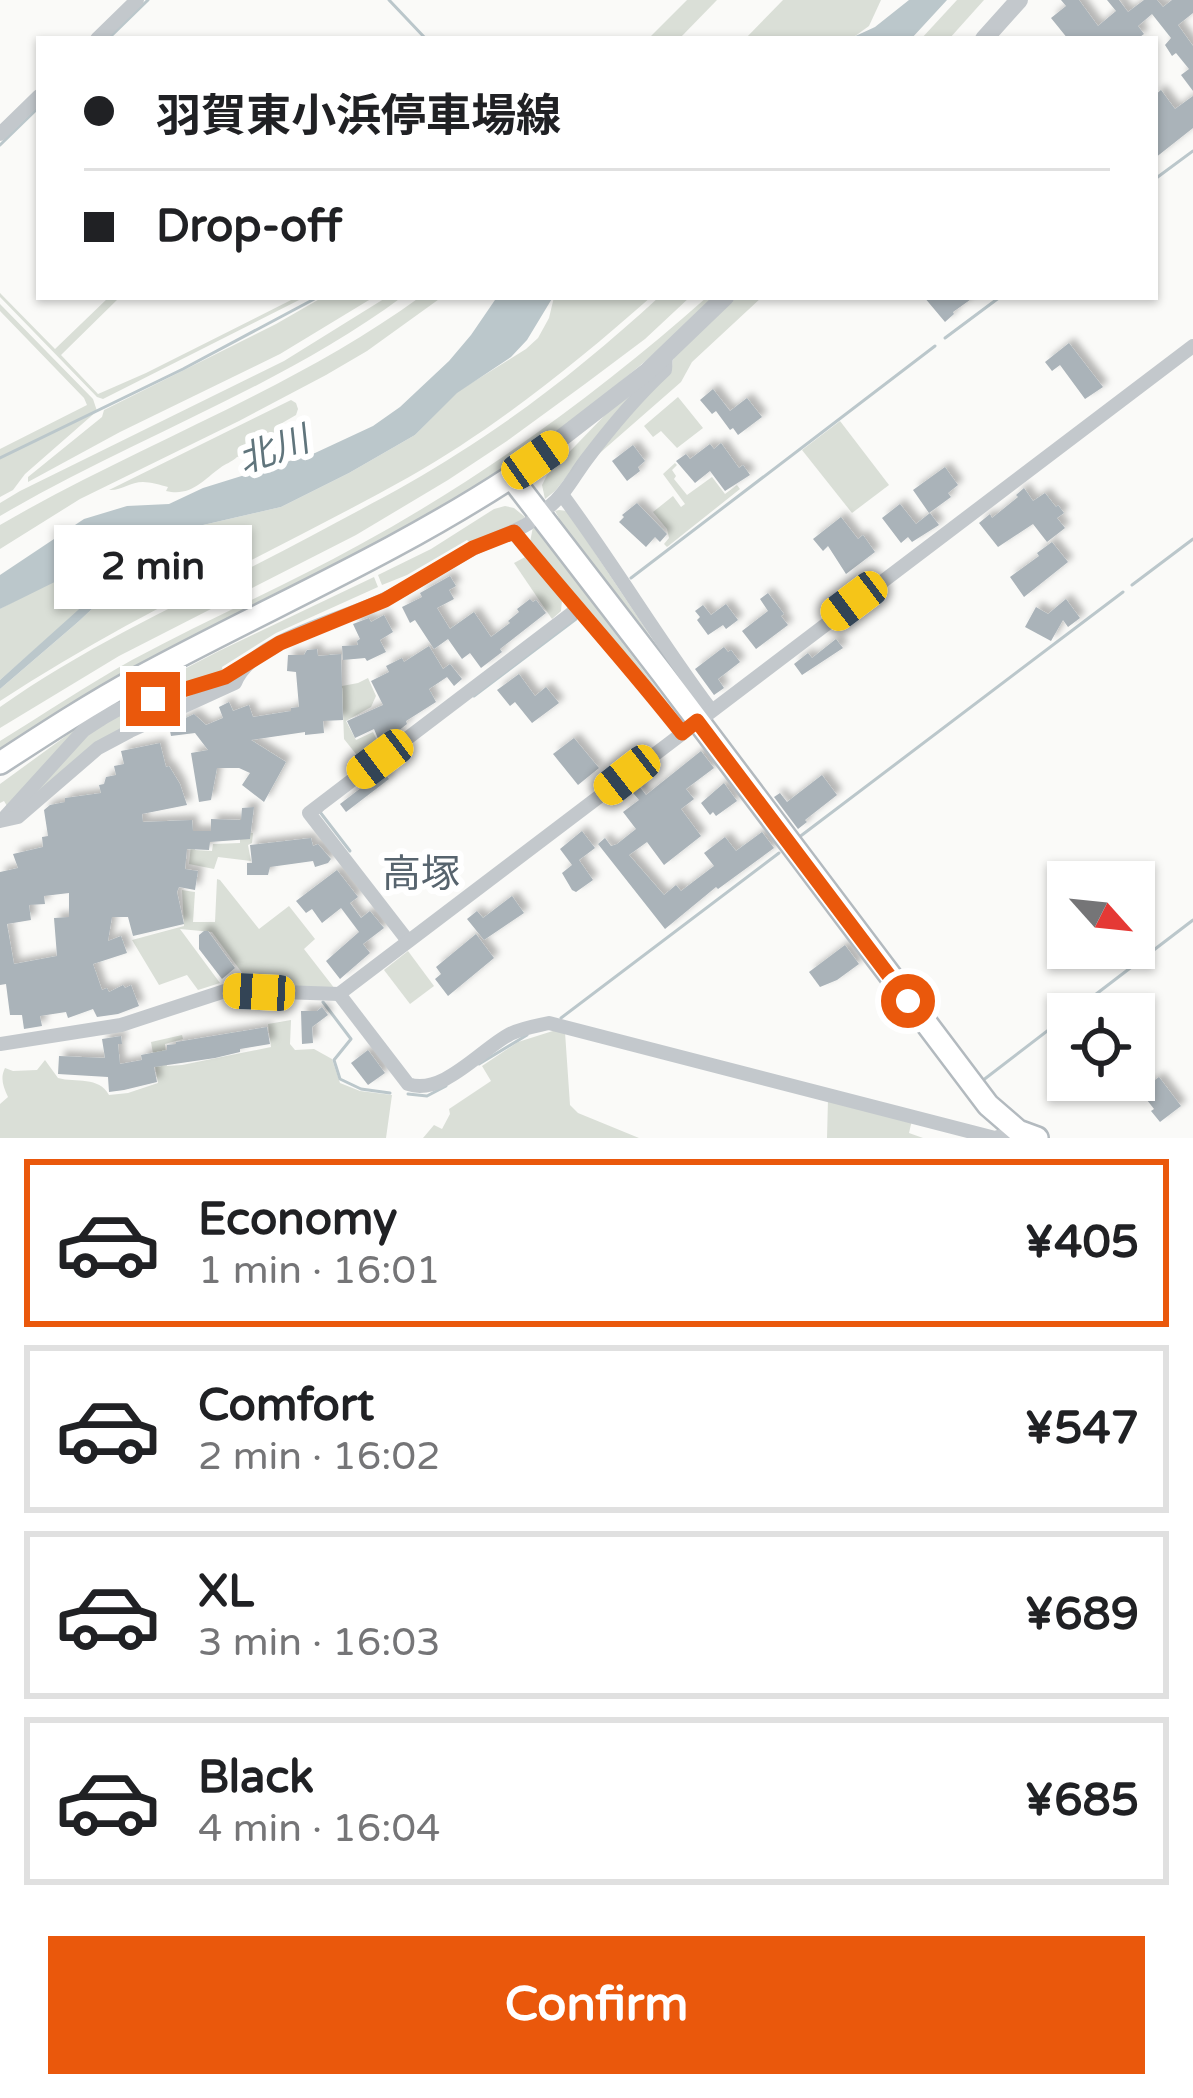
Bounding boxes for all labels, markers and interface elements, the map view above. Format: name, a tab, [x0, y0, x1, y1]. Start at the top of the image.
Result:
text: 羽賀東小浜停車場線	[156, 90, 561, 144]
text: Drop-off	[156, 200, 342, 254]
water label: 北川	[232, 417, 318, 483]
car	[495, 425, 575, 495]
callout: 2 min	[54, 525, 252, 609]
text: 2 min	[101, 543, 205, 590]
car	[814, 565, 894, 637]
route end	[126, 672, 180, 726]
car	[340, 723, 420, 795]
car	[588, 739, 666, 811]
district label: 高塚	[382, 851, 460, 898]
north arrow	[1047, 861, 1155, 969]
map controls	[1047, 861, 1155, 1101]
car	[222, 972, 296, 1012]
route start	[881, 974, 935, 1028]
button: locate	[1047, 993, 1155, 1101]
icon: car	[54, 1189, 162, 1297]
text: Economy	[198, 1193, 397, 1247]
text: ¥405	[1025, 1216, 1139, 1270]
text: 1 min · 16:01	[198, 1247, 440, 1294]
icon: car	[54, 1375, 162, 1483]
text: Comfort	[198, 1379, 374, 1433]
text: ¥547	[1025, 1402, 1139, 1456]
text: 2 min · 16:02	[198, 1433, 440, 1480]
icon: car	[54, 1561, 162, 1669]
text: XL	[198, 1565, 254, 1619]
text: ¥689	[1025, 1588, 1139, 1642]
text: 3 min · 16:03	[198, 1619, 440, 1666]
icon: car	[54, 1747, 162, 1855]
text: Black	[198, 1751, 314, 1805]
text: ¥685	[1025, 1774, 1139, 1828]
text: 4 min · 16:04	[198, 1805, 440, 1852]
button: Confirm	[48, 1936, 1145, 2074]

